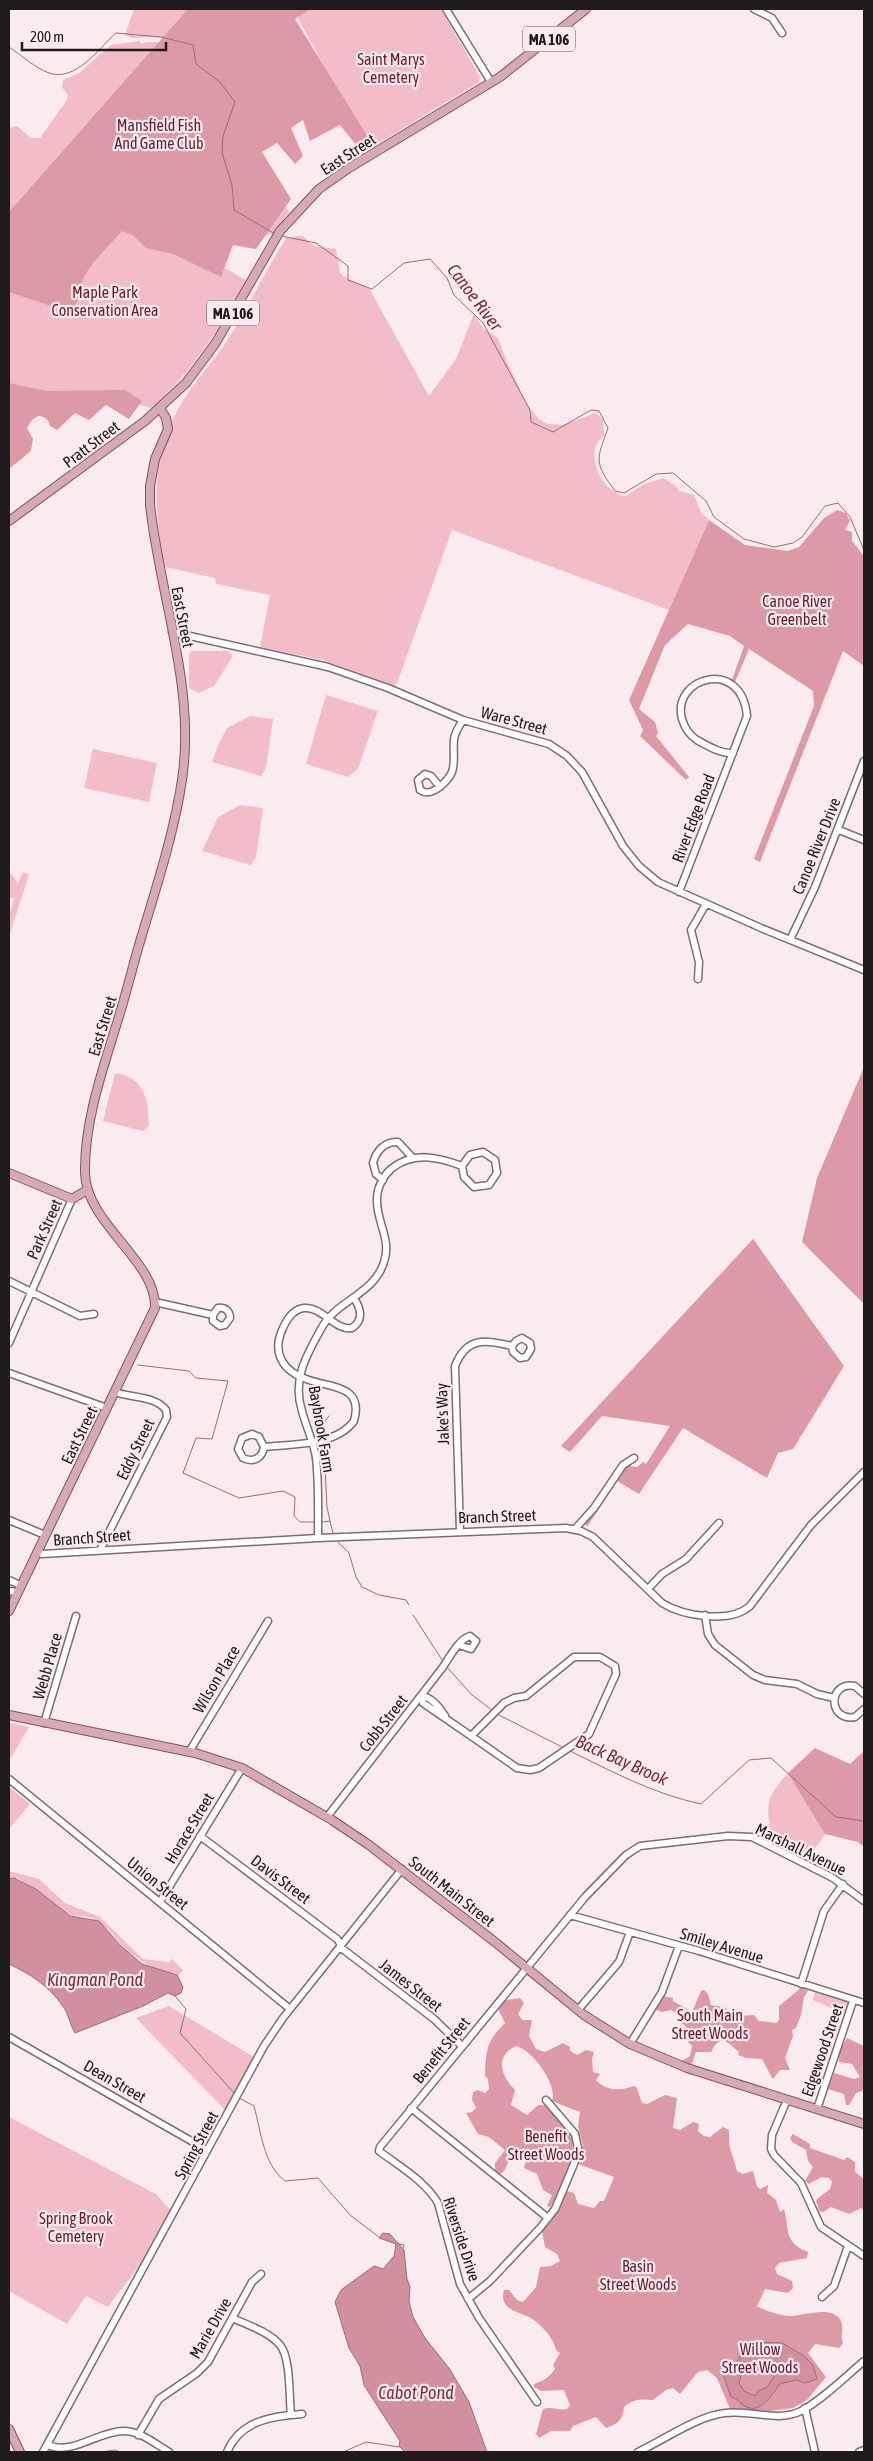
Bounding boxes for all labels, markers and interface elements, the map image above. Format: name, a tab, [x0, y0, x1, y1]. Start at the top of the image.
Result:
scale bar	[22, 20, 166, 52]
road number: MA 106	[523, 26, 575, 52]
text: 200 m	[30, 28, 64, 45]
park label: Saint Marys Cemetery	[357, 50, 425, 87]
park label: Mansfield Fish And Game Club	[114, 116, 204, 152]
street label: East Street	[317, 129, 379, 178]
water label: Canoe River	[443, 259, 507, 335]
park label: Maple Park Conservation Area	[51, 283, 159, 319]
road number: MA 106	[207, 300, 259, 326]
street label: Pratt Street	[59, 417, 123, 471]
street label: East Street	[168, 585, 198, 649]
park label: Canoe River Greenbelt	[762, 592, 832, 628]
street label: Ware Street	[479, 703, 549, 738]
street label: River Edge Road	[668, 771, 719, 865]
street label: Canoe River Drive	[788, 795, 844, 897]
street label: East Street	[84, 993, 120, 1058]
street label: Park Street	[23, 1196, 65, 1262]
street label: Jake's Way	[432, 1382, 453, 1445]
street label: Baybrook Farm	[305, 1384, 339, 1474]
street label: East Street	[57, 1403, 101, 1467]
street label: Eddy Street	[112, 1415, 159, 1483]
street label: Branch Street	[458, 1506, 537, 1526]
street label: Branch Street	[52, 1525, 132, 1549]
street label: Webb Place	[29, 1631, 65, 1701]
street label: Wilson Place	[189, 1642, 243, 1716]
street label: Cobb Street	[355, 1691, 411, 1755]
water label: Back Bay Brook	[573, 1730, 672, 1790]
street label: Horace Street	[161, 1789, 217, 1867]
street label: Marshall Avenue	[753, 1819, 849, 1879]
street label: Davis Street	[248, 1851, 315, 1907]
street label: South Main Street	[406, 1852, 499, 1930]
street label: Union Street	[124, 1853, 193, 1913]
street label: Smiley Avenue	[678, 1924, 766, 1967]
street label: James Street	[376, 1955, 446, 2015]
water label: Kingman Pond	[47, 1969, 144, 1990]
street label: Edgewood Street	[798, 2001, 847, 2099]
park label: South Main Street Woods	[672, 2006, 749, 2042]
street label: Benefit Street	[409, 2013, 473, 2087]
street label: Dean Street	[81, 2056, 150, 2106]
street label: Spring Street	[171, 2107, 223, 2183]
park label: Benefit Street Woods	[508, 2127, 585, 2163]
street label: Riverside Drive	[440, 2195, 484, 2283]
park label: Spring Brook Cemetery	[39, 2209, 113, 2246]
park label: Basin Street Woods	[600, 2257, 677, 2293]
street label: Marie Drive	[185, 2294, 235, 2362]
park label: Willow Street Woods	[722, 2340, 799, 2376]
water label: Cabot Pond	[378, 2382, 454, 2403]

